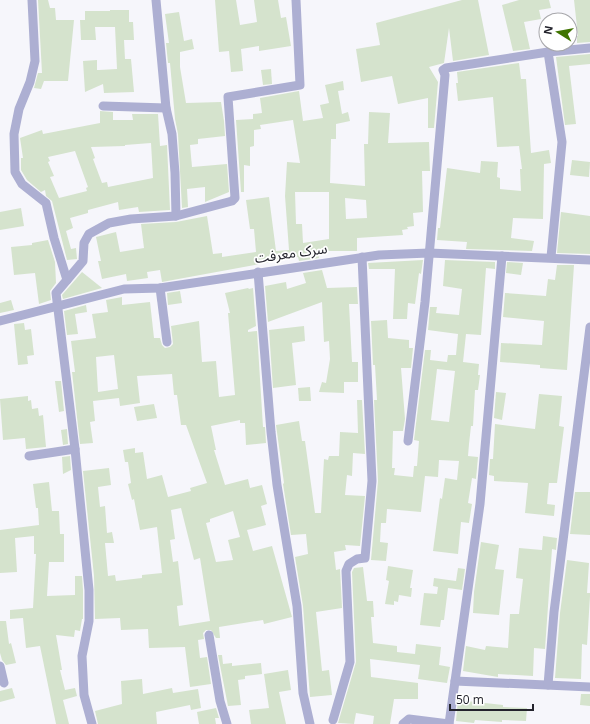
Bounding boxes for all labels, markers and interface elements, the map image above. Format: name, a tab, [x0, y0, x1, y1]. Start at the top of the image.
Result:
north arrow	[538, 12, 578, 52]
text: N	[539, 24, 556, 36]
street label: سرک معرفت	[253, 238, 329, 267]
scale bar	[450, 686, 533, 712]
text: 50 m	[456, 691, 484, 708]

